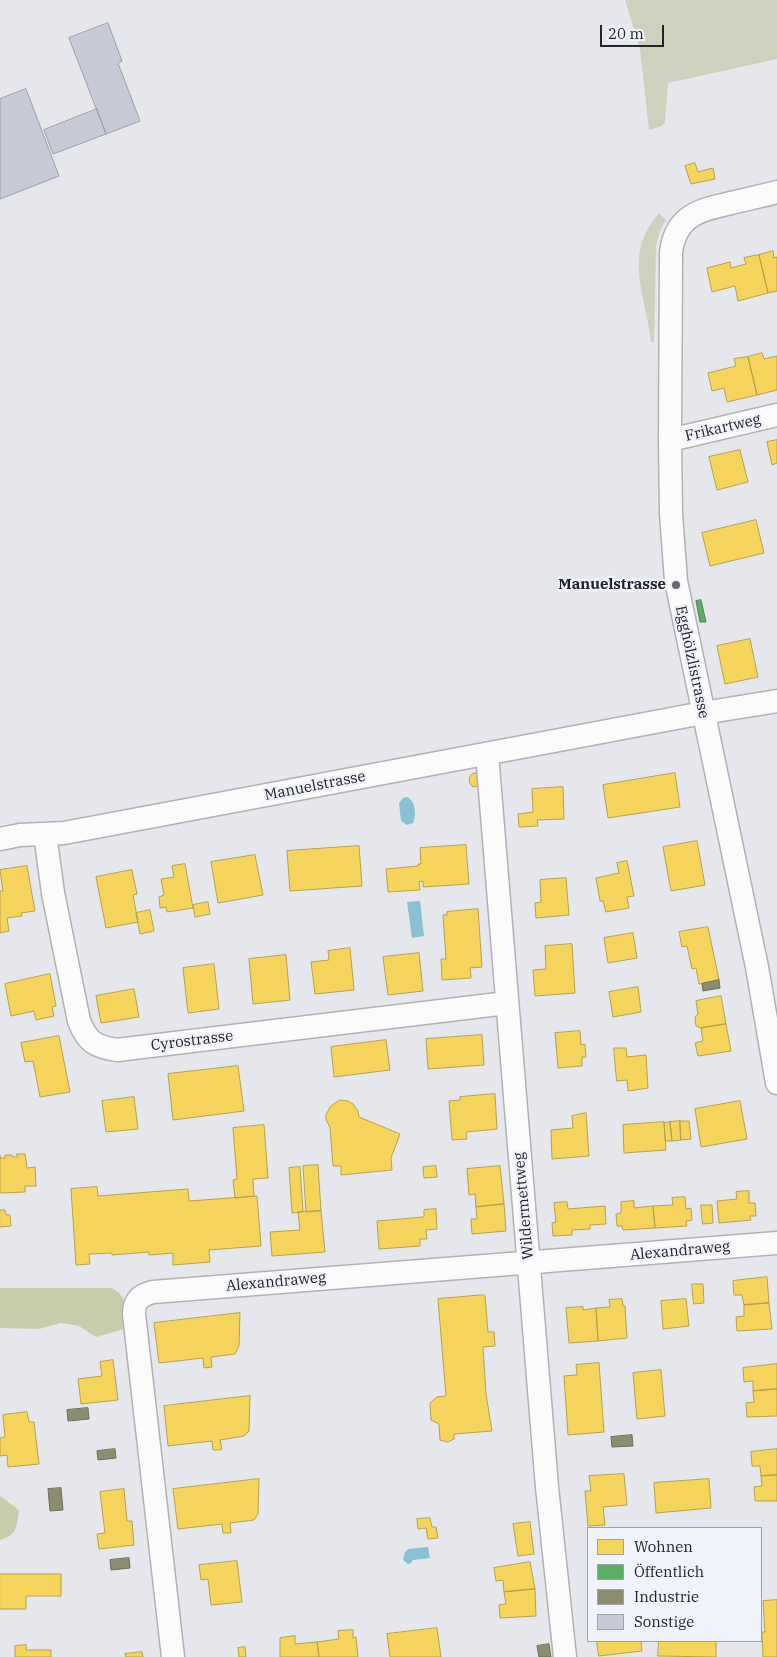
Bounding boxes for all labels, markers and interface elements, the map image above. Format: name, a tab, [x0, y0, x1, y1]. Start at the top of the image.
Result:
scale bar	[602, 15, 666, 47]
text: 20 m	[608, 24, 644, 43]
street label: Frikartweg	[683, 411, 763, 445]
place label: Manuelstrasse	[558, 576, 666, 594]
marker: Manuelstrasse	[670, 579, 682, 591]
street label: Egghölzlistrasse	[671, 604, 713, 720]
street label: Manuelstrasse	[263, 767, 367, 805]
street label: Cyrostrasse	[150, 1027, 234, 1055]
street label: Wildermettweg	[510, 1151, 538, 1261]
street label: Alexandraweg	[629, 1238, 731, 1264]
street label: Alexandraweg	[225, 1269, 327, 1295]
legend	[587, 1527, 762, 1642]
text: Wohnen	[634, 1537, 693, 1556]
text: Öffentlich	[634, 1562, 704, 1581]
text: Industrie	[634, 1587, 699, 1606]
text: Sonstige	[634, 1612, 694, 1631]

